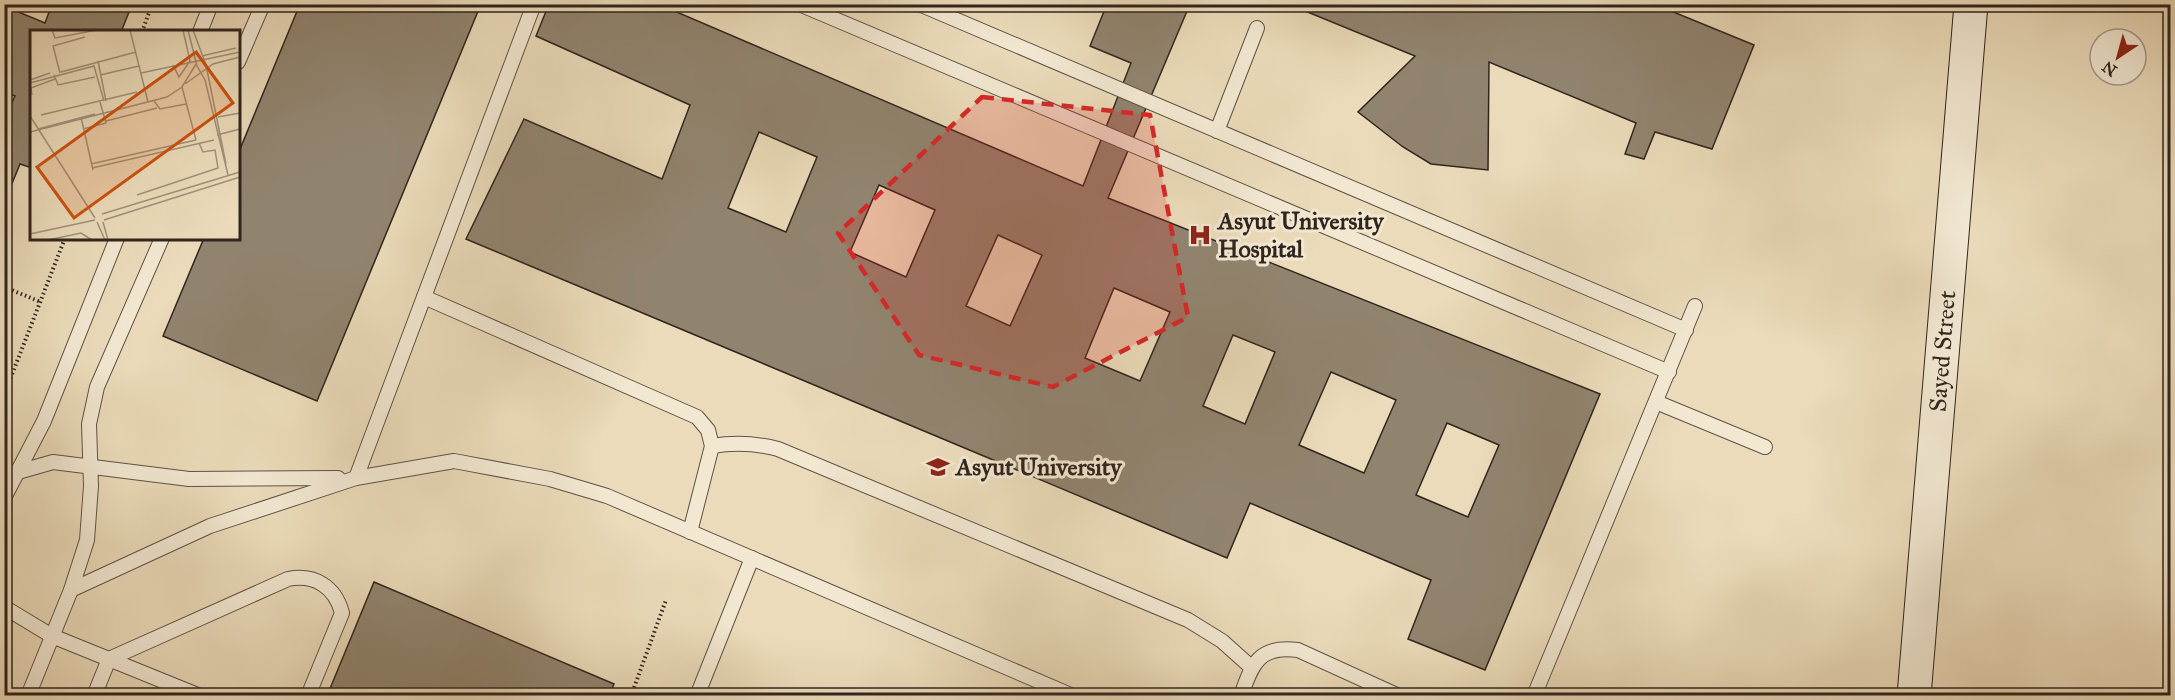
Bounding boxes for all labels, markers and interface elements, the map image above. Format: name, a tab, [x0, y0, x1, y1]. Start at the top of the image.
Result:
north arrow	[2088, 27, 2148, 87]
inset map	[30, 30, 240, 240]
text: N	[2098, 57, 2121, 80]
place label: Asyut University Hospital	[1216, 206, 1385, 264]
hospital icon: Asyut University Hospital	[1187, 222, 1213, 248]
street label: Sayed Street	[1922, 289, 1962, 413]
place label: Asyut University	[954, 452, 1123, 482]
school or university icon: Asyut University	[925, 454, 951, 480]

